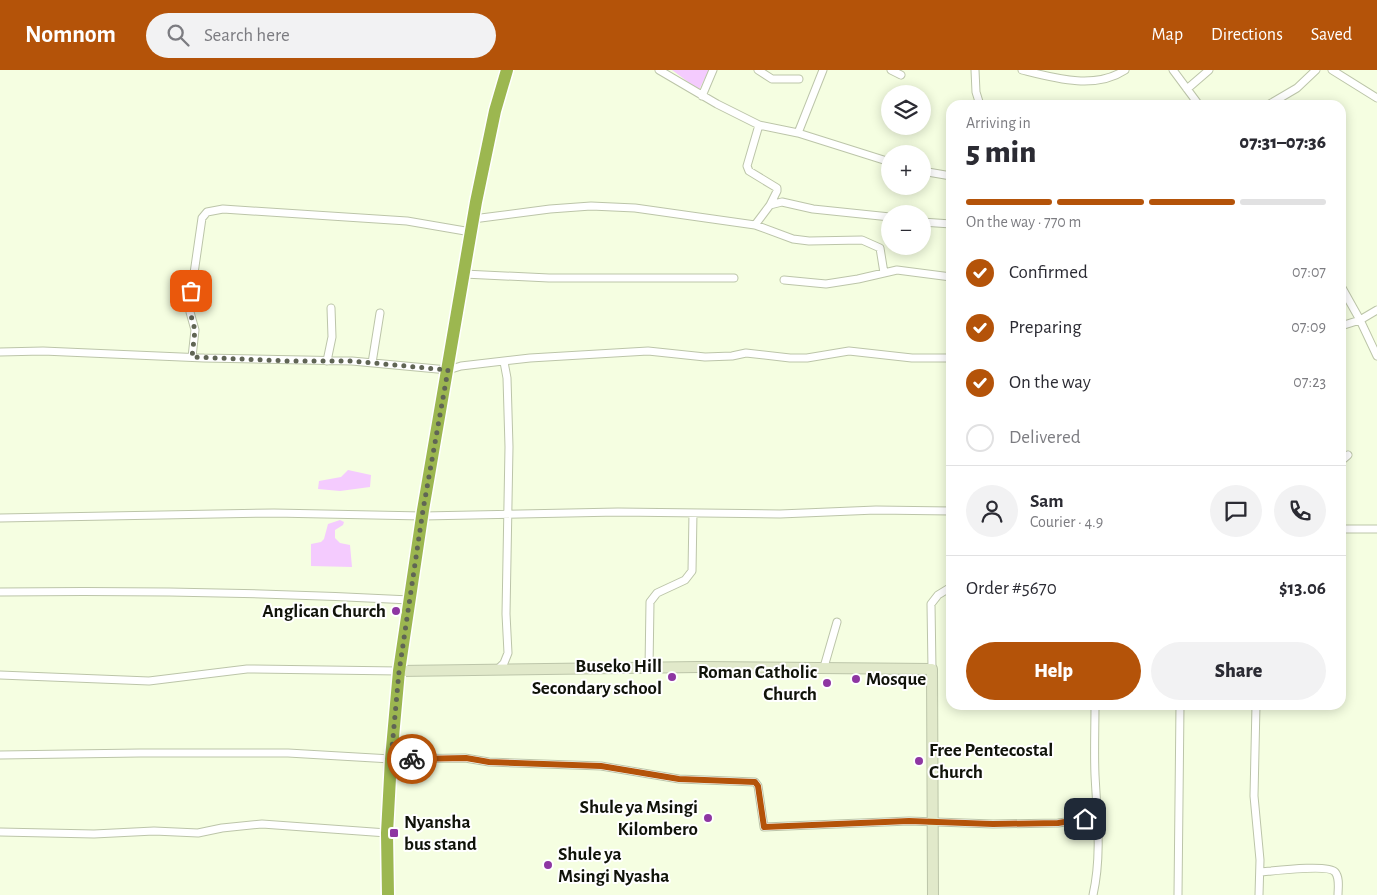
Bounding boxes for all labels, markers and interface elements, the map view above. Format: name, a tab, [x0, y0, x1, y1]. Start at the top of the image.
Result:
search box	[146, 13, 496, 58]
icon: search	[164, 21, 192, 49]
text: Nomnom	[25, 23, 116, 47]
text: Search here	[204, 26, 290, 45]
text: Map	[1152, 26, 1183, 44]
text: Directions	[1211, 26, 1283, 44]
text: Saved	[1311, 26, 1352, 44]
map controls	[881, 85, 931, 255]
button: layers	[881, 85, 931, 135]
text: Arriving in	[966, 115, 1031, 131]
text: 07:31–07:36	[1239, 133, 1326, 152]
text: 5 min	[966, 136, 1036, 168]
button: +	[881, 145, 931, 195]
button: −	[881, 205, 931, 255]
text: On the way · 770 m	[966, 214, 1081, 230]
icon: check	[966, 259, 994, 287]
text: Confirmed	[1009, 263, 1088, 282]
text: 07:07	[1292, 264, 1326, 280]
pin	[170, 270, 212, 312]
icon: bag	[177, 277, 205, 305]
icon: check	[966, 314, 994, 342]
text: Preparing	[1009, 318, 1082, 337]
text: 07:09	[1291, 319, 1326, 335]
icon: check	[966, 369, 994, 397]
text: On the way	[1009, 373, 1091, 392]
text: 07:23	[1293, 374, 1326, 390]
text: Delivered	[1009, 428, 1081, 447]
button: person	[966, 485, 1018, 537]
button: chat	[1210, 485, 1262, 537]
button: phone	[1274, 485, 1326, 537]
text: Sam	[1030, 492, 1064, 511]
text: Courier · 4.9	[1030, 514, 1103, 530]
text: Order #5670	[966, 579, 1057, 598]
text: $13.06	[1279, 579, 1326, 598]
place label: Anglican Church	[262, 602, 386, 621]
marker: Anglican Church	[390, 605, 402, 617]
button: Help	[966, 642, 1141, 700]
button: Share	[1151, 642, 1326, 700]
place label: Buseko Hill Secondary school	[532, 657, 662, 698]
place label: Roman Catholic Church	[698, 663, 818, 704]
place label: Mosque	[866, 670, 926, 689]
marker: Buseko Hill Secondary school	[666, 671, 678, 683]
marker: Mosque	[850, 673, 862, 685]
marker: Roman Catholic Church	[821, 677, 833, 689]
courier	[387, 734, 437, 784]
place label: Free Pentecostal Church	[929, 741, 1053, 782]
icon: bike	[398, 745, 426, 773]
marker: Free Pentecostal Church	[913, 755, 925, 767]
place label: Shule ya Msingi Kilombero	[580, 798, 698, 839]
pin	[1064, 798, 1106, 840]
icon: home	[1071, 805, 1099, 833]
marker: Shule ya Msingi Kilombero	[702, 812, 714, 824]
place label: Nyansha bus stand	[404, 813, 477, 854]
marker: Nyansha bus stand	[388, 827, 400, 839]
place label: Shule ya Msingi Nyasha	[558, 845, 669, 886]
marker: Shule ya Msingi Nyasha	[542, 859, 554, 871]

